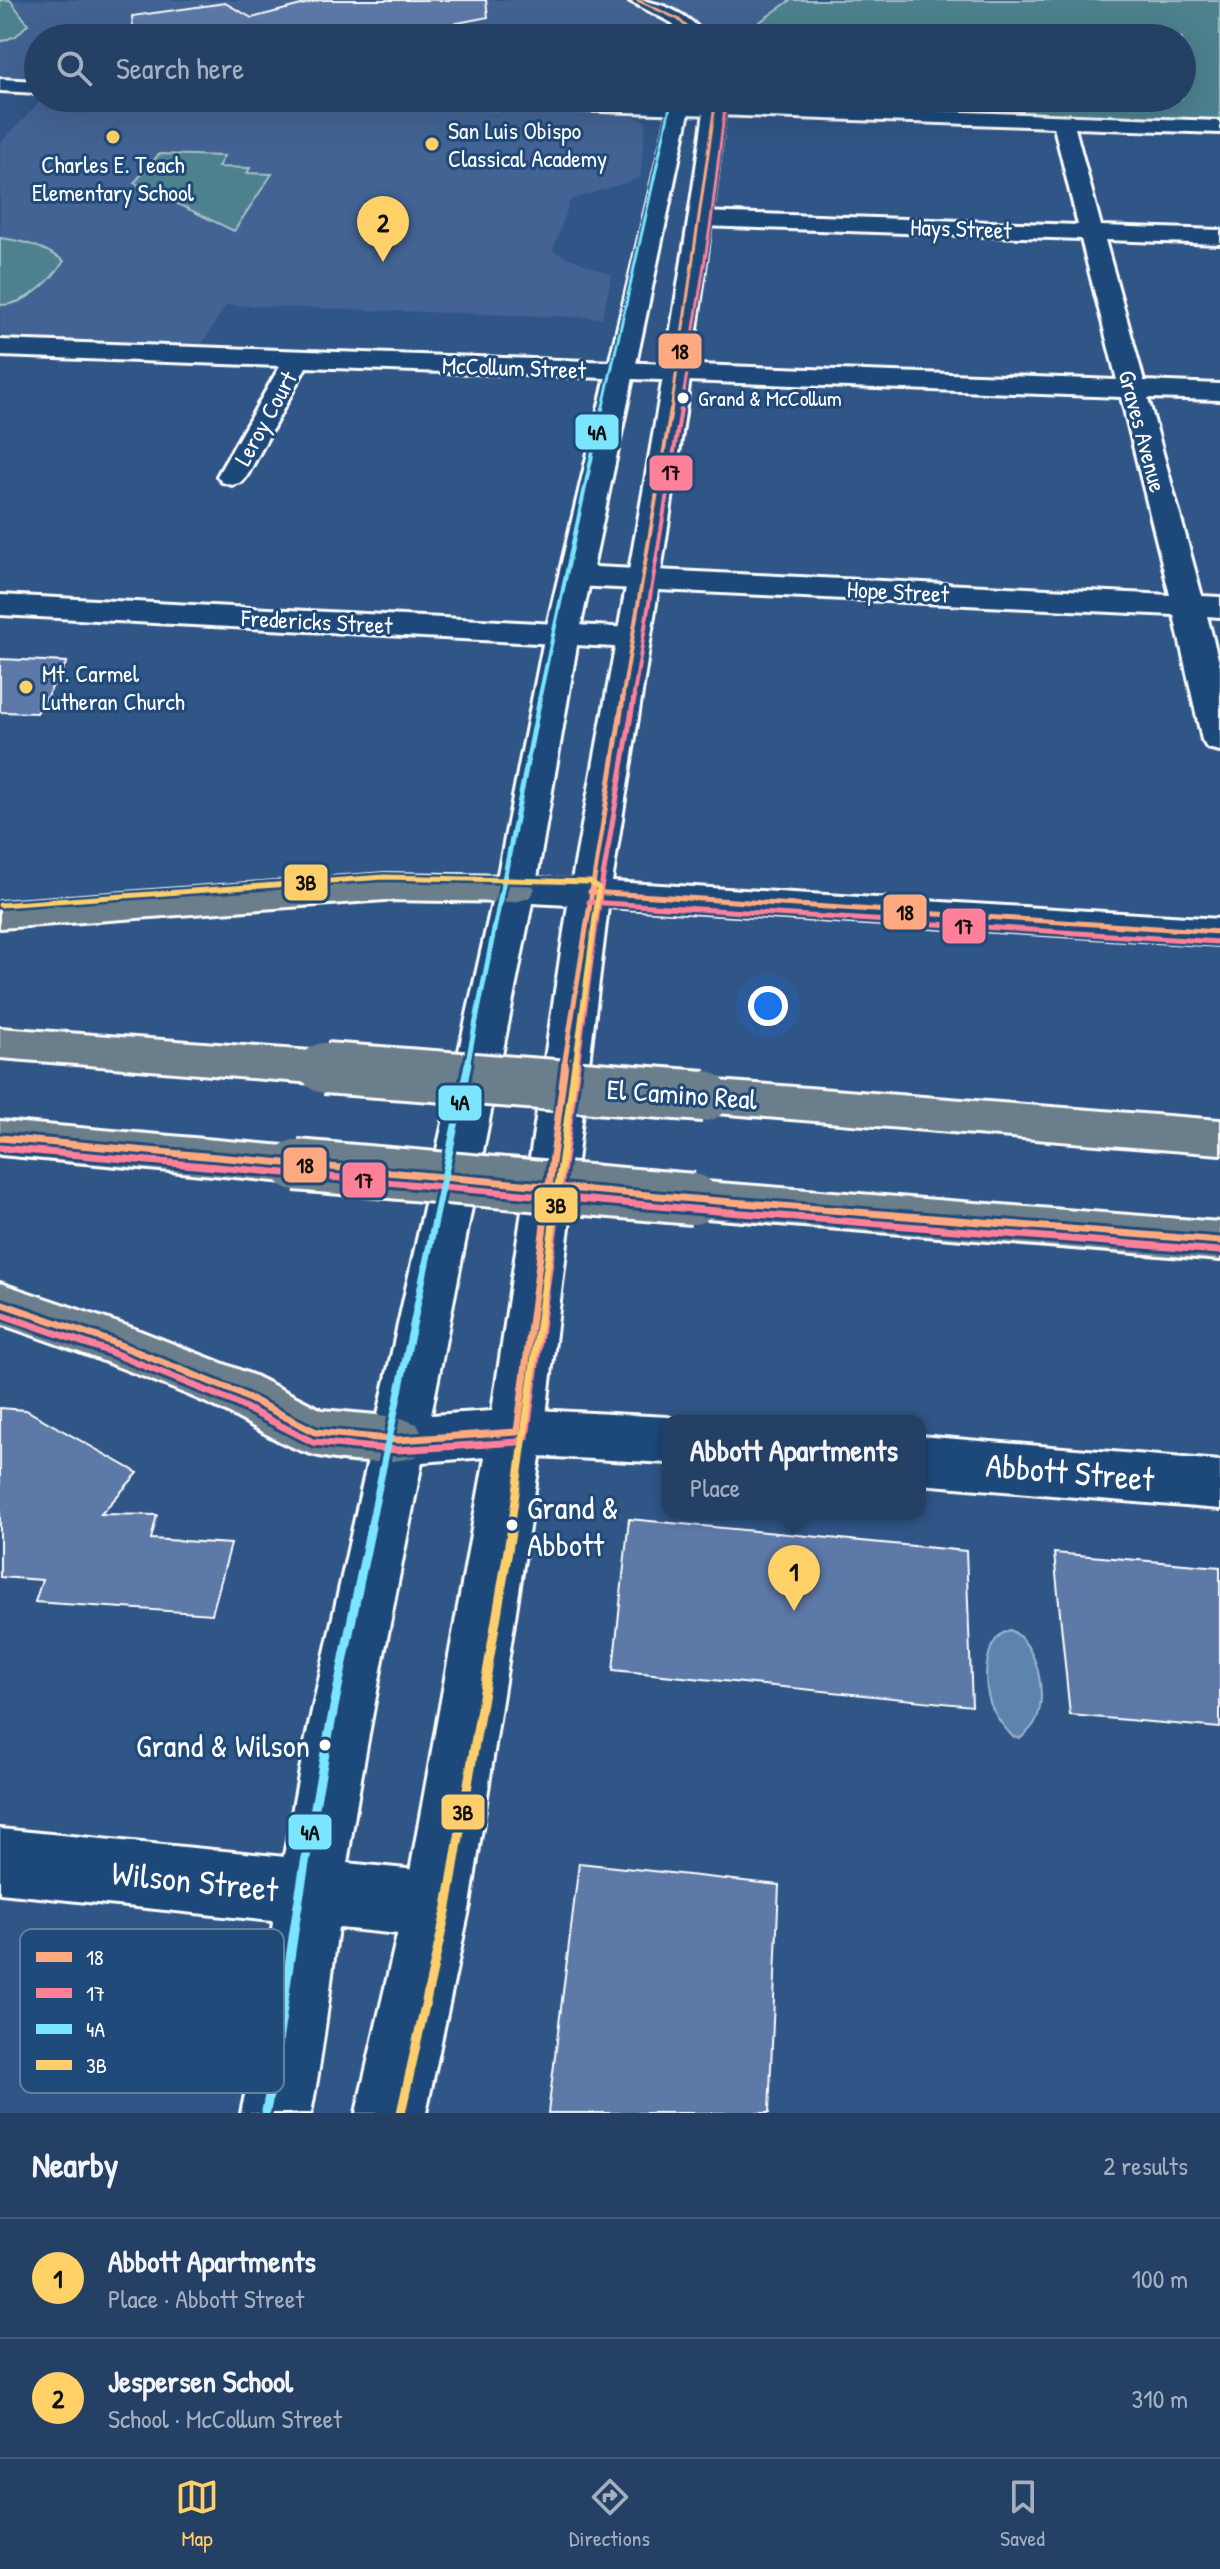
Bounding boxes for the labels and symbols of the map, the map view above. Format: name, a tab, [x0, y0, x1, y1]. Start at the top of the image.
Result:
place label: San Luis Obispo Classical Academy	[448, 114, 607, 174]
marker: Charles E. Teach Elementary School	[104, 128, 122, 146]
marker: San Luis Obispo Classical Academy	[423, 135, 441, 153]
place label: Charles E. Teach Elementary School	[32, 148, 195, 208]
pin: 2	[357, 196, 409, 262]
street label: Hays Street	[910, 210, 1013, 246]
line badge: 18	[657, 332, 703, 370]
text: 18	[671, 336, 689, 366]
street label: McCollum Street	[441, 348, 587, 386]
street label: Leroy Court	[226, 365, 304, 471]
street label: Graves Avenue	[1111, 367, 1175, 496]
place label: Grand & McCollum	[698, 383, 842, 413]
marker: Grand & McCollum	[675, 390, 691, 406]
line badge: 4A	[574, 413, 620, 451]
text: 4A	[588, 417, 607, 447]
line badge: 17	[648, 454, 694, 492]
text: 17	[662, 457, 681, 487]
street label: Hope Street	[846, 572, 951, 610]
street label: Fredericks Street	[240, 601, 394, 641]
place label: Mt. Carmel Lutheran Church	[42, 657, 185, 717]
marker: Mt. Carmel Lutheran Church	[17, 678, 35, 696]
line badge: 3B	[283, 863, 329, 902]
text: 3B	[295, 867, 317, 897]
line badge: 18	[882, 893, 928, 931]
text: 18	[896, 897, 914, 927]
line badge: 17	[941, 907, 987, 945]
text: 17	[955, 911, 974, 941]
your location	[748, 986, 788, 1026]
street label: El Camino Real	[606, 1070, 759, 1118]
line badge: 4A	[437, 1084, 483, 1122]
text: 4A	[451, 1087, 470, 1117]
line badge: 18	[282, 1146, 328, 1184]
text: 18	[296, 1150, 314, 1180]
line badge: 17	[341, 1161, 387, 1199]
text: 17	[355, 1165, 374, 1195]
line badge: 3B	[533, 1186, 579, 1224]
text: 3B	[545, 1190, 567, 1220]
street label: Abbott Street	[984, 1442, 1157, 1502]
place label: Grand & Abbott	[527, 1486, 619, 1566]
marker: Grand & Abbott	[504, 1517, 520, 1533]
pin: 1	[768, 1545, 820, 1611]
place label: Grand & Wilson	[136, 1724, 310, 1767]
marker: Grand & Wilson	[317, 1737, 333, 1753]
line badge: 3B	[440, 1793, 486, 1831]
text: 3B	[452, 1797, 474, 1827]
line badge: 4A	[287, 1813, 333, 1851]
text: 4A	[301, 1817, 320, 1847]
street label: Wilson Street	[110, 1849, 282, 1913]
legend	[20, 1929, 284, 2093]
text: 18	[86, 1942, 104, 1972]
text: 17	[86, 1978, 105, 2008]
text: 4A	[86, 2014, 105, 2044]
text: 3B	[86, 2050, 107, 2080]

